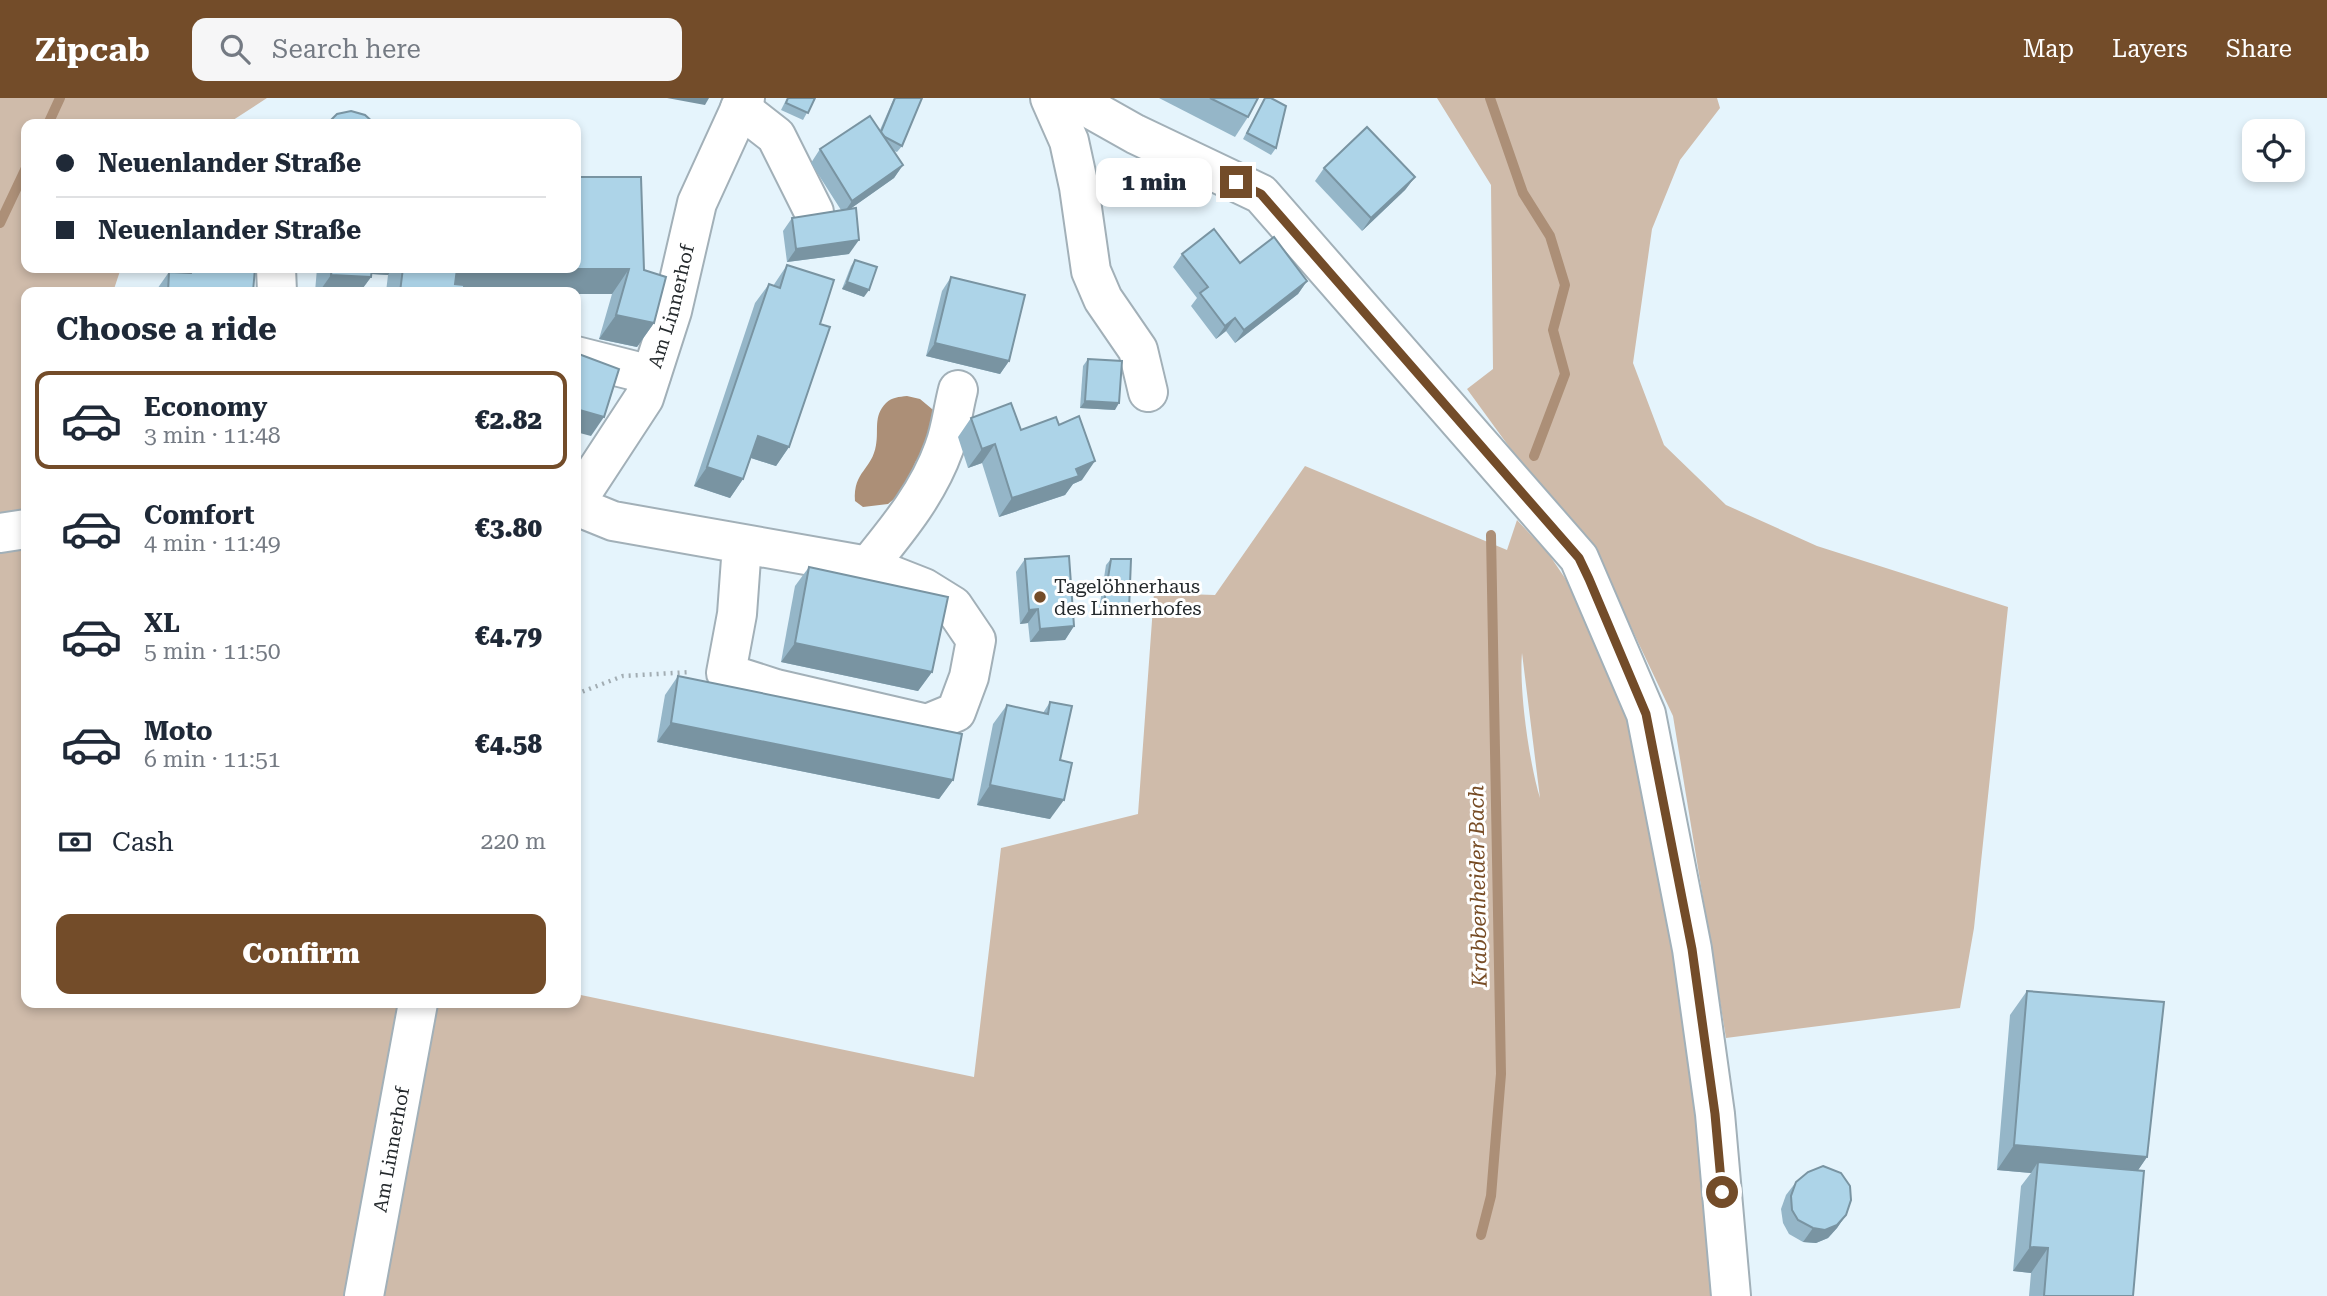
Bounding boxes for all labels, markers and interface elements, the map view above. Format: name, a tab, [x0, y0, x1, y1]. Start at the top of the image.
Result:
search box	[192, 18, 682, 81]
text: Zipcab	[35, 30, 150, 69]
icon: search	[216, 30, 254, 68]
text: Search here	[272, 34, 421, 64]
text: Map	[2023, 35, 2074, 63]
text: Layers	[2112, 35, 2188, 63]
text: Share	[2226, 35, 2292, 63]
map controls	[2242, 119, 2305, 182]
button: locate	[2242, 119, 2305, 182]
text: Neuenlander Straße	[98, 148, 361, 178]
callout: 1 min	[1096, 158, 1212, 206]
route end	[1220, 166, 1252, 198]
text: 1 min	[1122, 169, 1186, 196]
text: Neuenlander Straße	[98, 215, 361, 245]
street label: Am Linnerhof	[643, 242, 699, 371]
text: Choose a ride	[56, 310, 277, 348]
icon: car	[60, 389, 123, 452]
text: Economy	[144, 392, 267, 422]
text: €2.82	[475, 405, 542, 435]
text: 3 min · 11:48	[144, 422, 281, 449]
icon: car	[60, 497, 123, 560]
text: Comfort	[144, 500, 254, 530]
text: €3.80	[475, 513, 542, 543]
text: 4 min · 11:49	[144, 530, 281, 557]
place label: Tagelöhnerhaus des Linnerhofes	[1054, 575, 1202, 620]
marker: Tagelöhnerhaus des Linnerhofes	[1032, 589, 1048, 605]
icon: car	[60, 605, 123, 668]
text: XL	[144, 608, 180, 638]
text: €4.79	[475, 621, 542, 651]
text: 5 min · 11:50	[144, 638, 281, 665]
icon: car	[60, 713, 123, 776]
text: Moto	[144, 716, 213, 746]
text: €4.58	[475, 729, 542, 759]
text: 6 min · 11:51	[144, 746, 281, 773]
water label: Krabbenheider Bach	[1464, 785, 1492, 988]
icon: cash	[56, 823, 94, 861]
text: Cash	[112, 827, 174, 857]
text: 220 m	[481, 828, 546, 855]
button: Confirm	[56, 914, 546, 994]
street label: Am Linnerhof	[369, 1084, 414, 1214]
route start	[1706, 1176, 1738, 1208]

